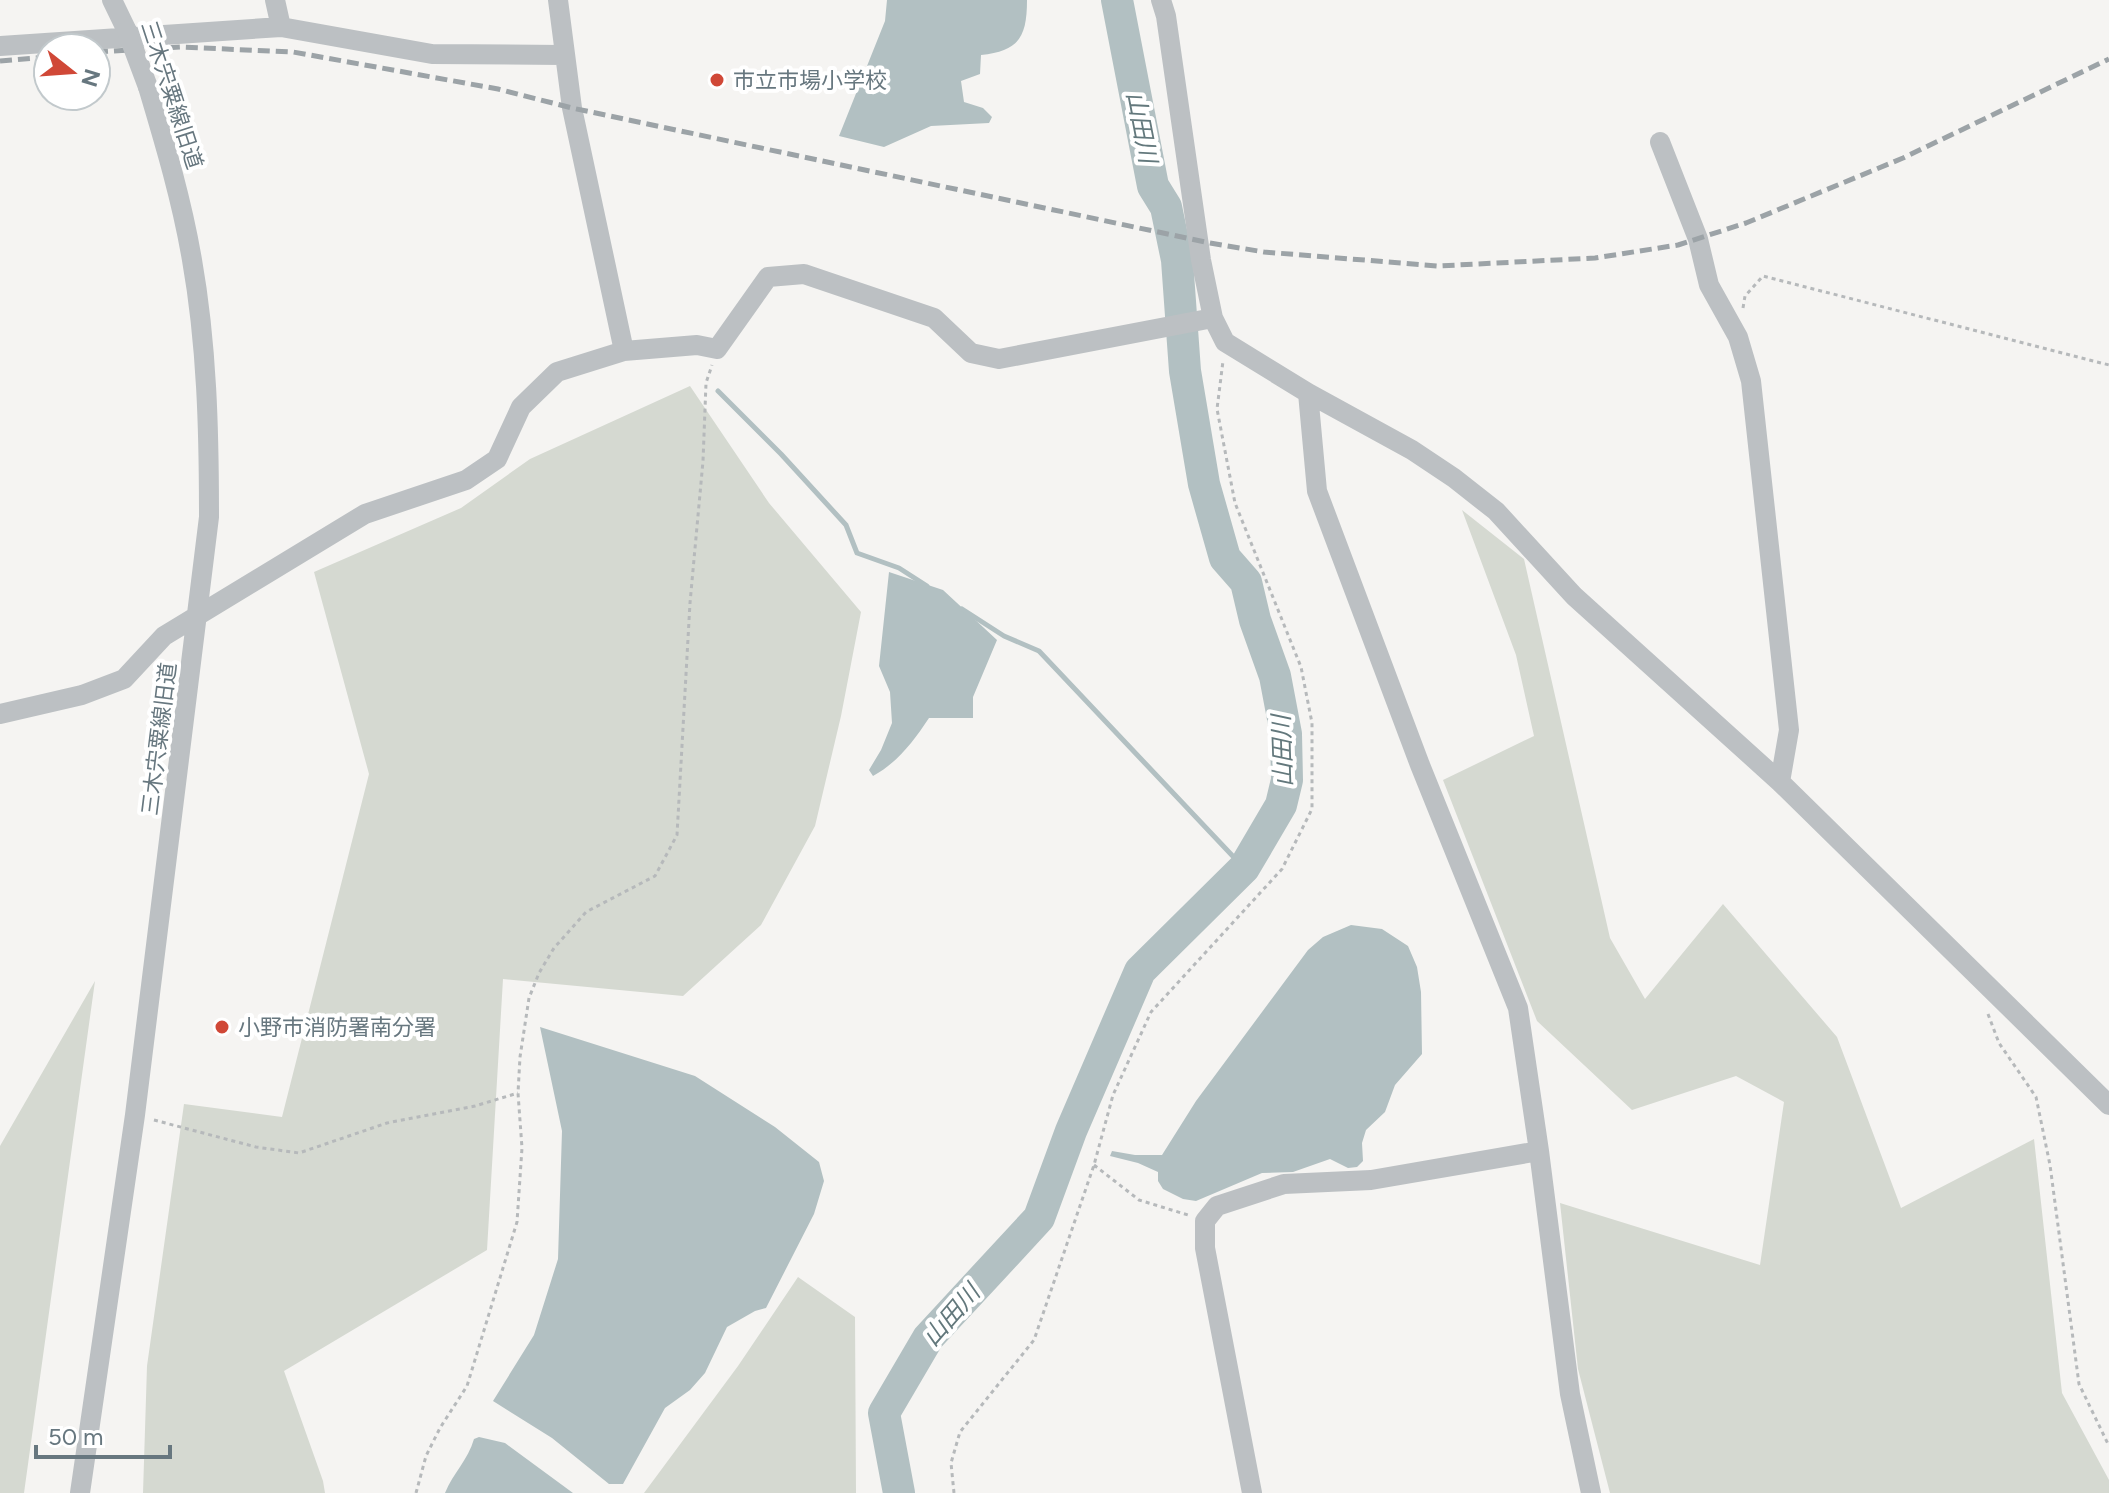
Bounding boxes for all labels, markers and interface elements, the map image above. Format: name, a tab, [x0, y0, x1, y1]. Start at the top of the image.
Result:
street label: 三木宍粟線旧道	[135, 18, 209, 172]
north arrow	[32, 32, 112, 112]
text: N	[75, 66, 106, 90]
place label: 市立市場小学校	[733, 67, 887, 94]
marker: 市立市場小学校	[708, 71, 726, 89]
water label: 山田川	[1121, 89, 1164, 168]
street label: 三木宍粟線旧道	[136, 661, 182, 817]
water label: 山田川	[1266, 712, 1298, 787]
place label: 小野市消防署南分署	[238, 1014, 436, 1041]
marker: 小野市消防署南分署	[213, 1018, 231, 1036]
water label: 山田川	[916, 1276, 988, 1352]
scale bar	[36, 1409, 170, 1459]
text: 50 m	[48, 1422, 104, 1451]

